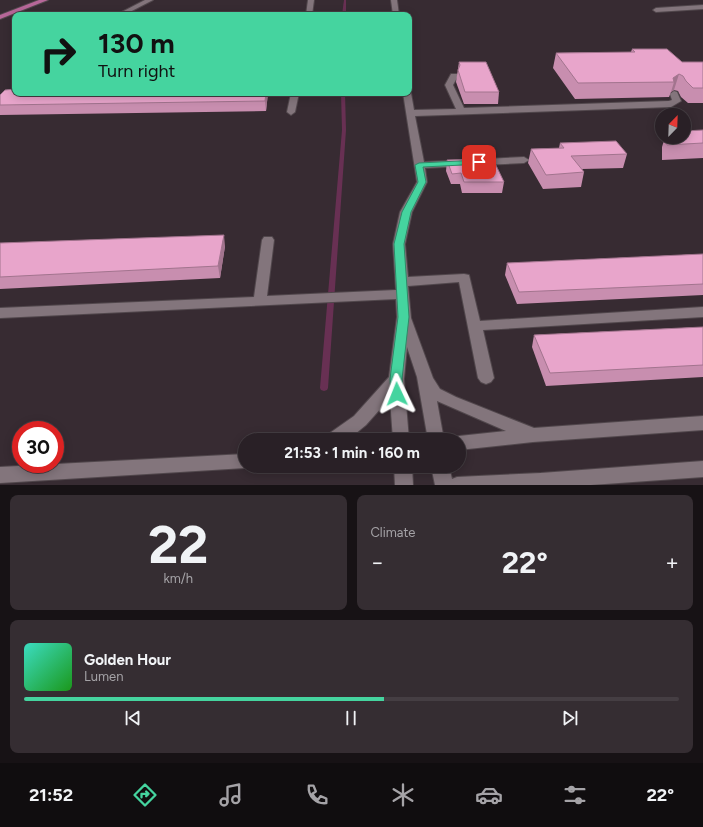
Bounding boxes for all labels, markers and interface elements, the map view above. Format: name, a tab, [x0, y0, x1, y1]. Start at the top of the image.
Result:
text: 130 m	[98, 26, 175, 60]
icon: right	[32, 28, 84, 80]
text: Turn right	[98, 60, 175, 82]
north arrow	[655, 108, 691, 144]
map controls	[655, 108, 691, 144]
pin	[462, 145, 496, 179]
icon: arrive	[468, 151, 490, 173]
position arrow	[376, 373, 418, 415]
speed limit sign: 30	[12, 421, 64, 473]
text: 21:53 · 1 min · 160 m	[284, 444, 420, 462]
text: 22	[148, 514, 208, 576]
text: Climate	[371, 525, 415, 540]
text: 22°	[502, 544, 548, 581]
text: −	[371, 549, 384, 576]
text: +	[665, 549, 679, 576]
text: km/h	[163, 571, 193, 586]
text: Golden Hour	[84, 651, 171, 669]
text: Lumen	[84, 669, 123, 684]
icon: previous	[122, 707, 144, 729]
icon: pause	[340, 707, 362, 729]
icon: next	[559, 707, 581, 729]
icon: directions	[131, 781, 159, 809]
icon: music	[217, 781, 245, 809]
icon: phone	[303, 781, 331, 809]
icon: climate	[389, 781, 417, 809]
icon: car	[475, 781, 503, 809]
icon: filters	[561, 781, 589, 809]
text: 21:52	[29, 784, 73, 806]
text: 22°	[646, 784, 674, 806]

